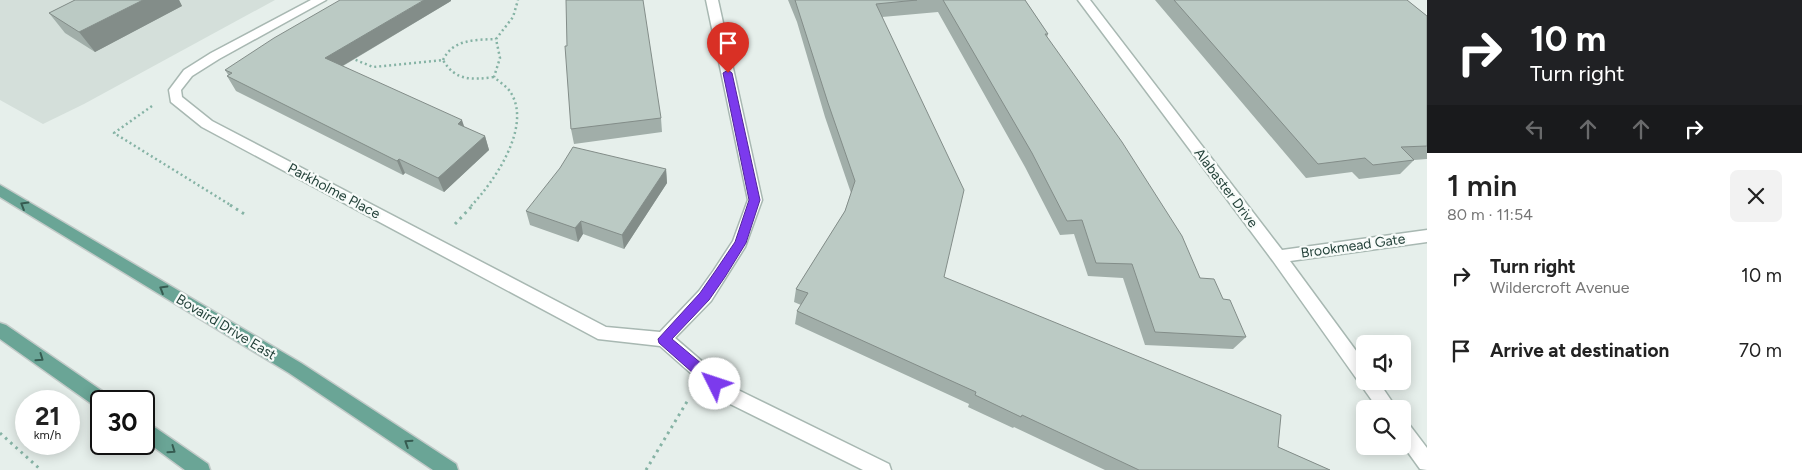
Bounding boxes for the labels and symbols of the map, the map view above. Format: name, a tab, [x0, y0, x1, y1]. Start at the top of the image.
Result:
pin	[707, 22, 749, 73]
street label: Alabaster Drive	[1191, 145, 1262, 231]
street label: Parkholme Place	[285, 160, 383, 223]
one-way arrow	[21, 201, 30, 211]
street label: Brookmead Gate	[1300, 230, 1407, 262]
one-way arrow	[160, 285, 169, 295]
street label: Bovaird Drive East	[173, 290, 279, 364]
one-way arrow	[34, 352, 44, 361]
position arrow	[688, 357, 740, 409]
speed limit sign: 30	[90, 390, 155, 455]
one-way arrow	[405, 440, 414, 449]
one-way arrow	[166, 444, 176, 453]

